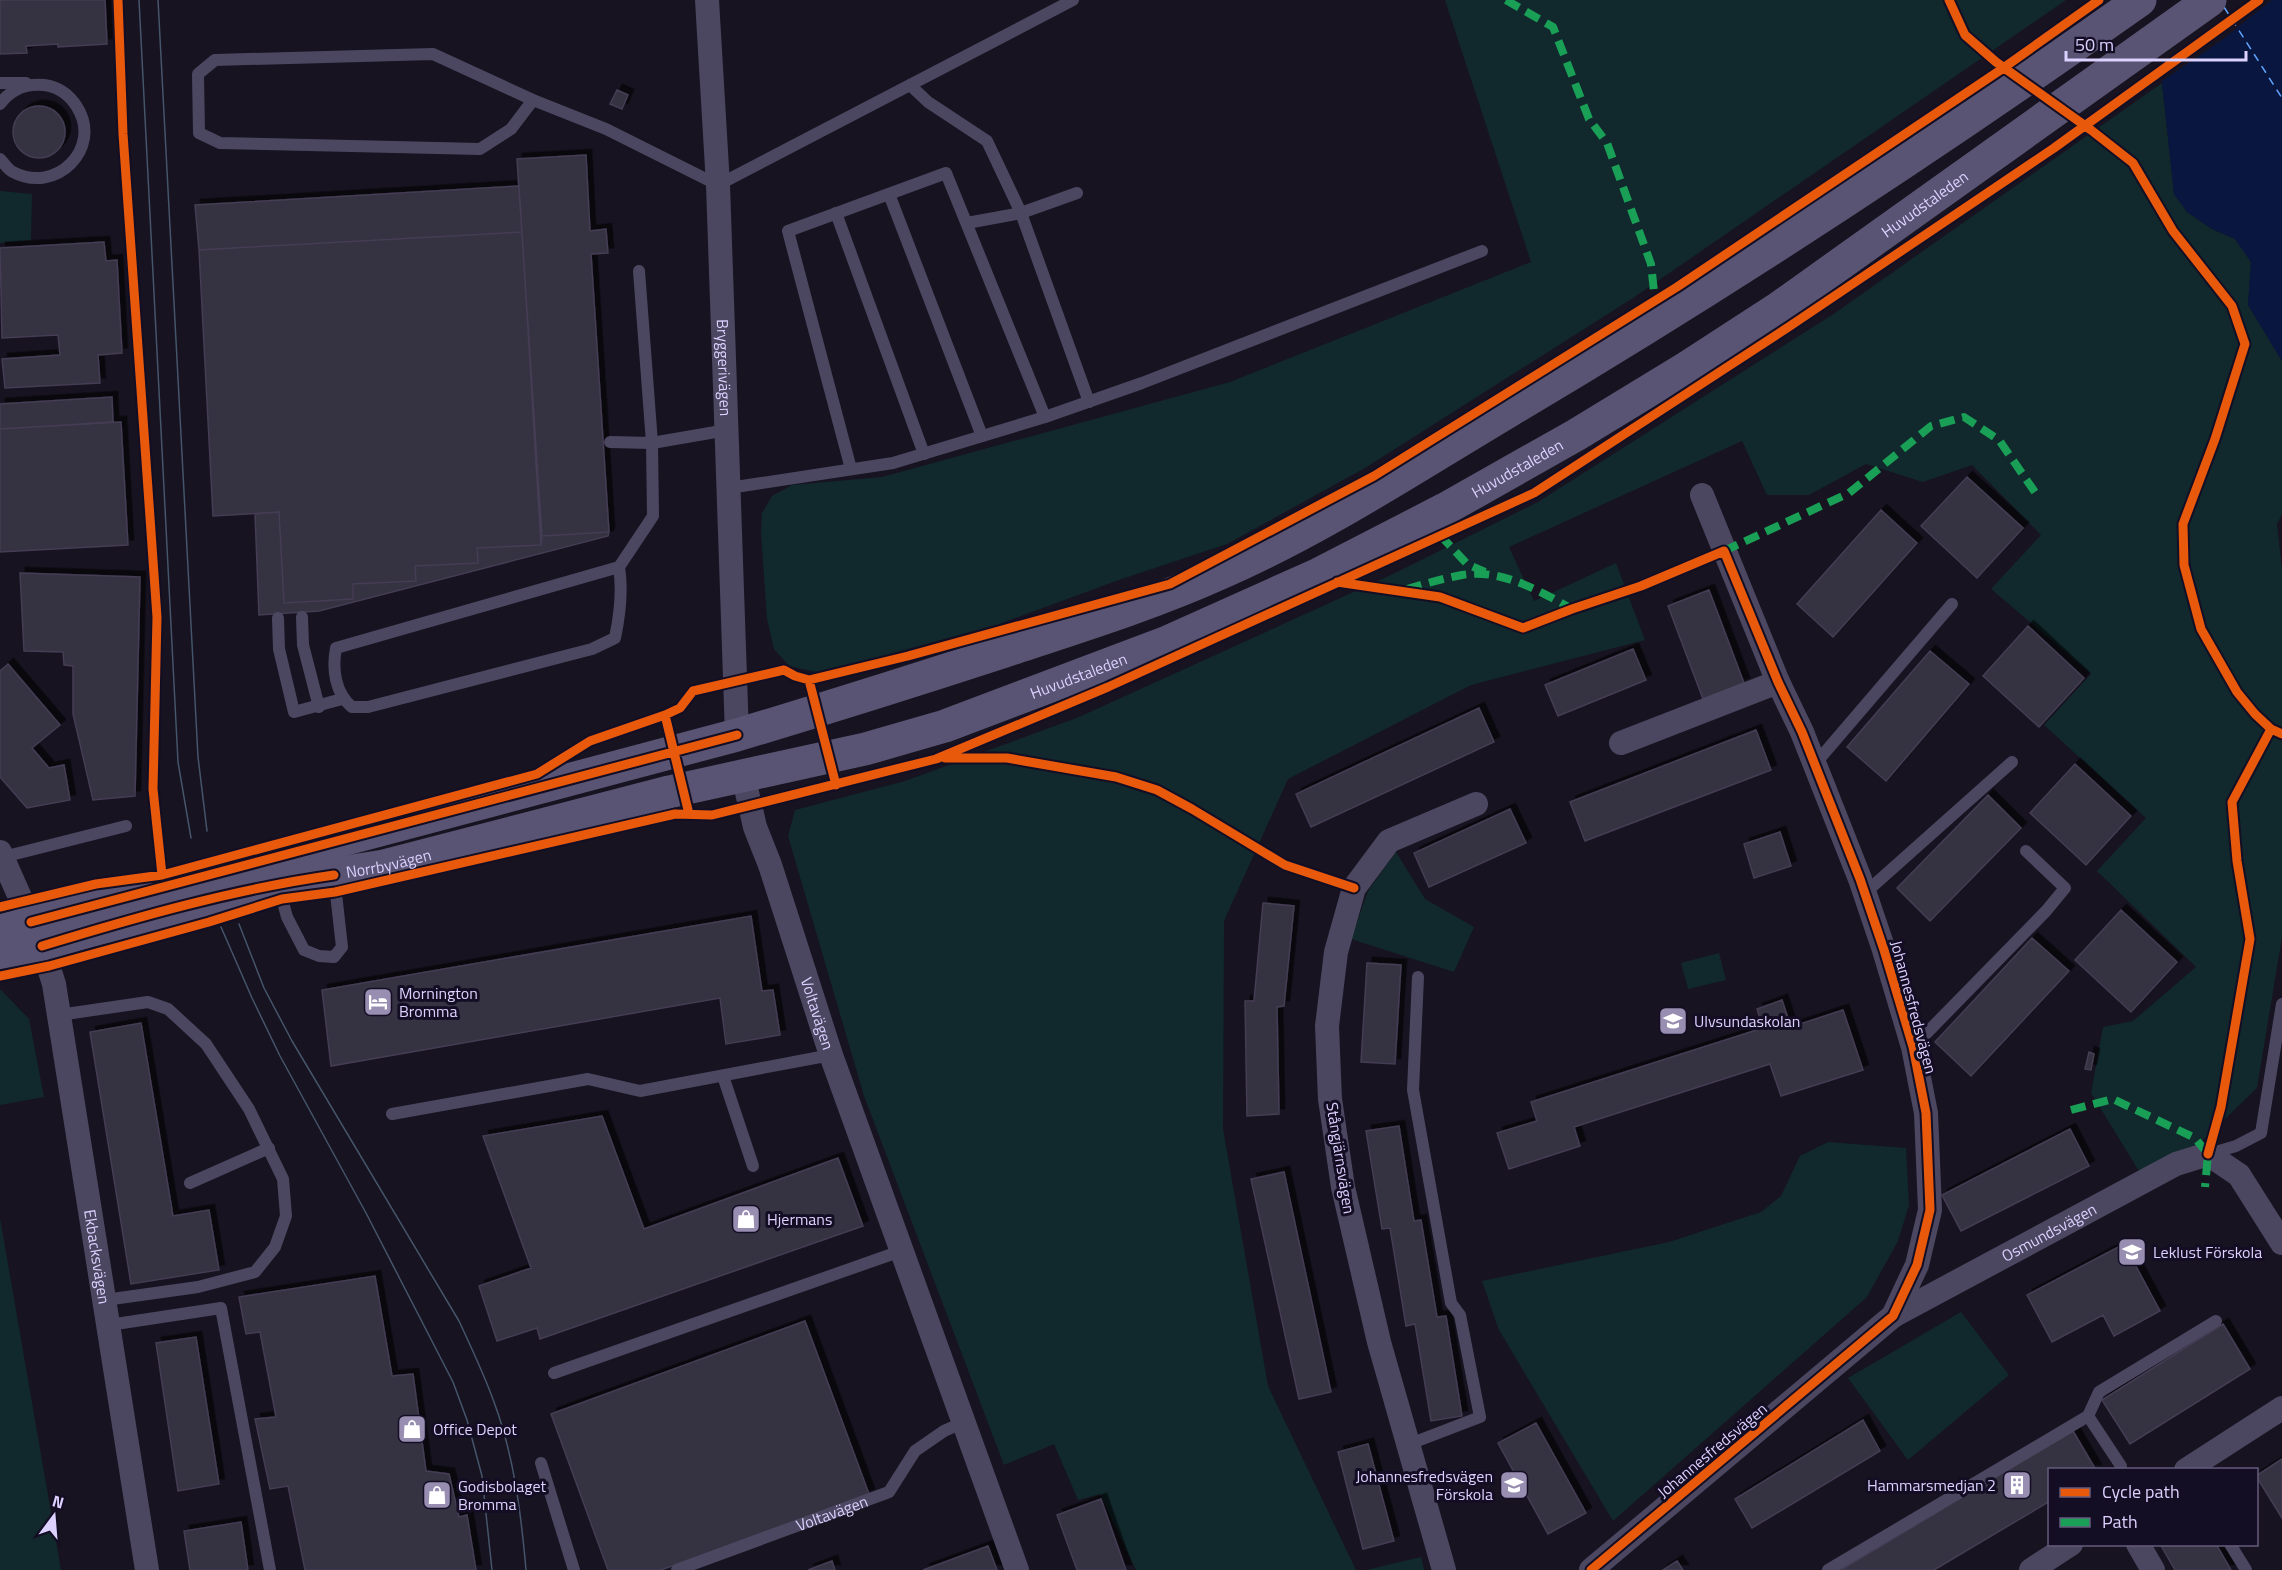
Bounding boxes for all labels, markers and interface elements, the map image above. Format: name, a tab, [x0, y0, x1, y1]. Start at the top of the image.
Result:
scale bar	[2066, 24, 2246, 62]
text: 50 m	[2075, 31, 2114, 58]
street label: Huvudstaleden	[1876, 164, 1973, 243]
street label: Bryggerivägen	[711, 319, 738, 417]
street label: Huvudstaleden	[1467, 433, 1568, 504]
street label: Huvudstaleden	[1026, 646, 1130, 705]
street label: Norrbyvägen	[344, 842, 434, 884]
street label: Johannesfredsvägen	[1885, 938, 1943, 1076]
street label: Voltavägen	[795, 974, 841, 1053]
place label: Mornington Bromma	[399, 981, 478, 1023]
hotel icon: Mornington Bromma	[362, 986, 394, 1018]
school or university icon: Ulvsundaskolan	[1657, 1005, 1689, 1037]
place label: Ulvsundaskolan	[1694, 1009, 1800, 1033]
street label: Stångjärnsvägen	[1320, 1100, 1362, 1216]
street label: Osmundsvägen	[1997, 1197, 2101, 1268]
shop icon: Hjermans	[730, 1203, 762, 1235]
place label: Hjermans	[767, 1207, 832, 1231]
street label: Ekbacksvägen	[78, 1208, 117, 1306]
school or university icon: Leklust Förskola	[2116, 1236, 2148, 1268]
place label: Leklust Förskola	[2153, 1240, 2262, 1264]
street label: Johannesfredsvägen	[1652, 1397, 1772, 1503]
shop icon: Office Depot	[396, 1413, 428, 1445]
place label: Office Depot	[433, 1417, 517, 1441]
place label: Johannesfredsvägen Förskola	[1356, 1464, 1493, 1506]
legend	[2048, 1468, 2258, 1546]
school or university icon: Johannesfredsvägen Förskola	[1498, 1469, 1530, 1501]
building icon: Hammarsmedjan 2	[2001, 1469, 2033, 1501]
place label: Hammarsmedjan 2	[1867, 1473, 1996, 1497]
place label: Godisbolaget Bromma	[458, 1474, 547, 1516]
text: Cycle path	[2102, 1478, 2180, 1505]
shop icon: Godisbolaget Bromma	[421, 1479, 453, 1511]
north arrow	[24, 1486, 84, 1546]
text: N	[49, 1489, 67, 1515]
street label: Voltavägen	[792, 1489, 871, 1537]
text: Path	[2102, 1508, 2138, 1535]

